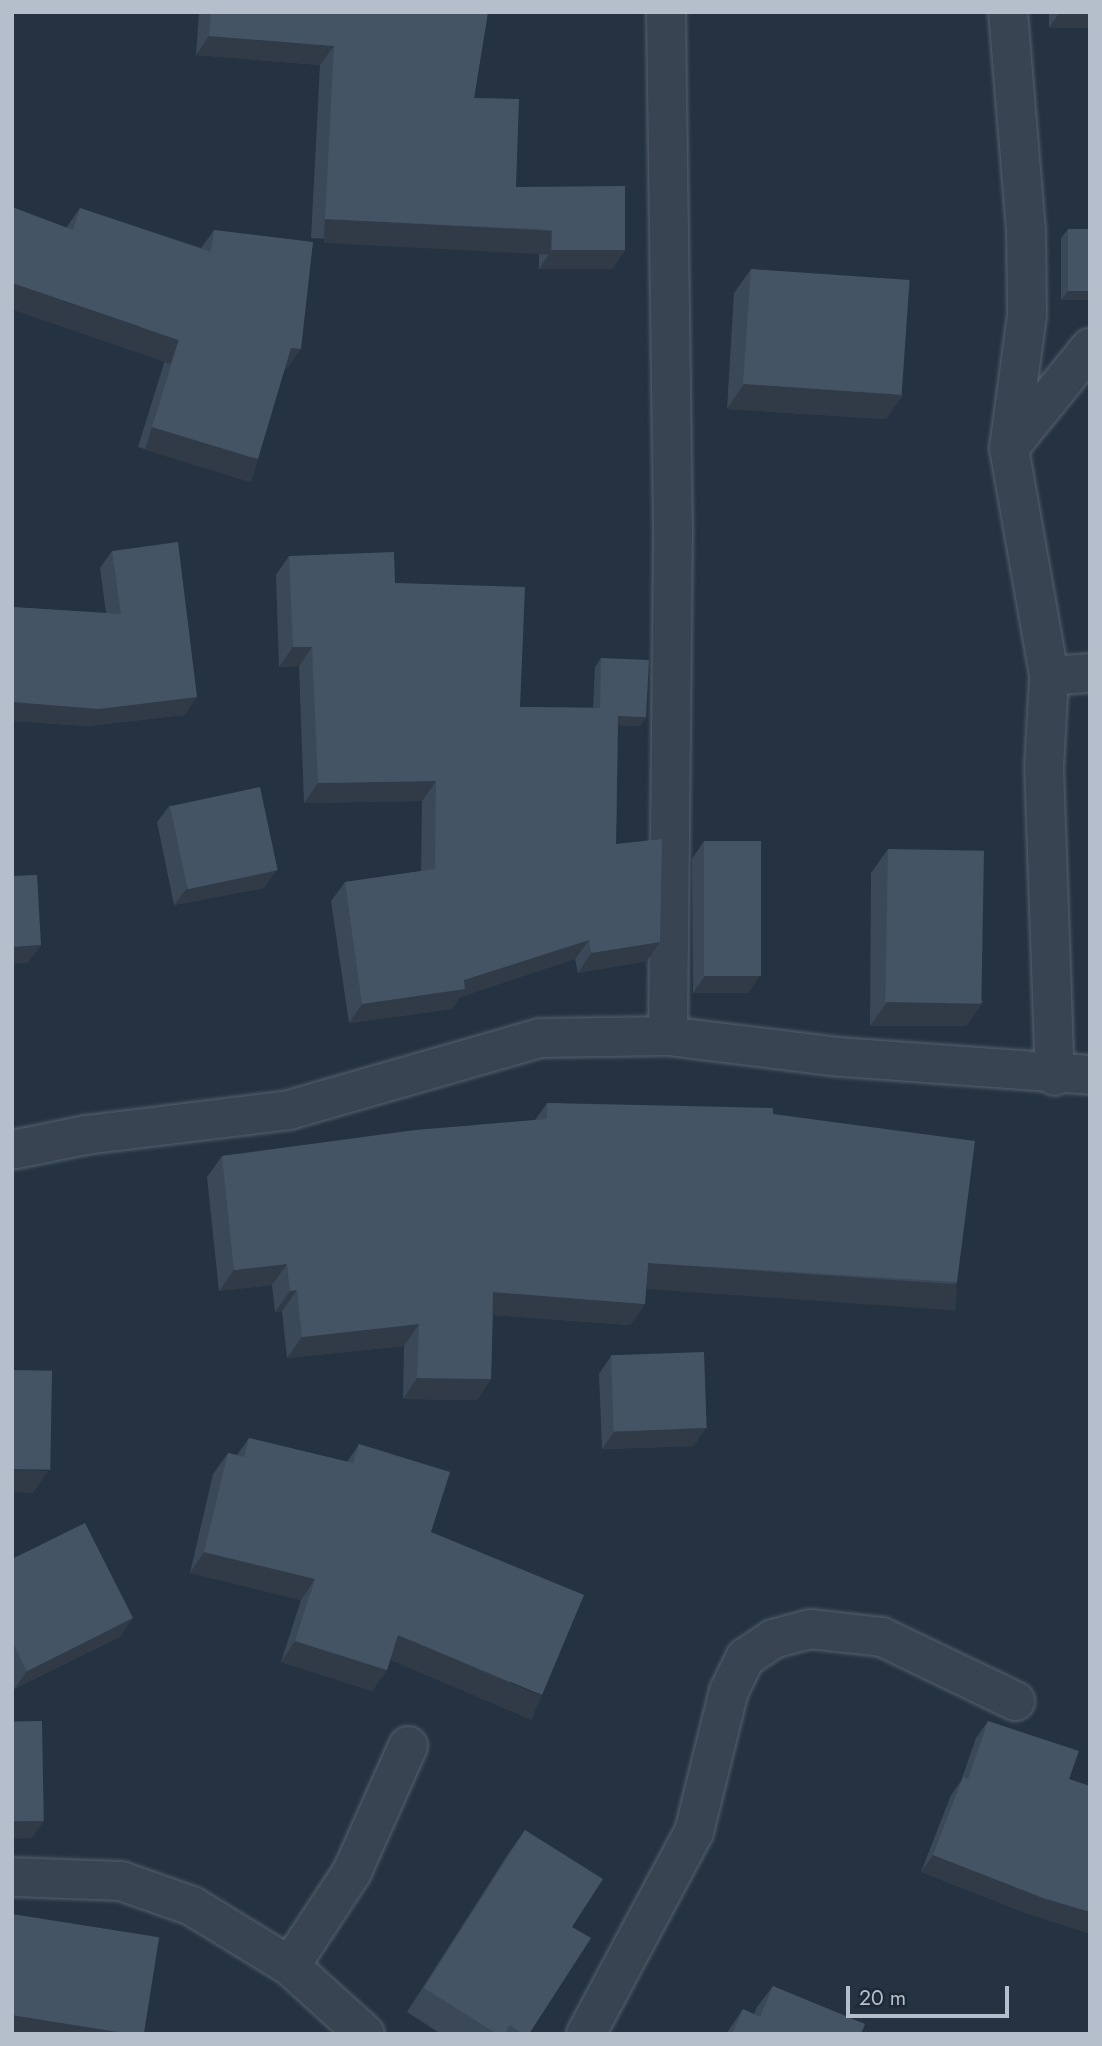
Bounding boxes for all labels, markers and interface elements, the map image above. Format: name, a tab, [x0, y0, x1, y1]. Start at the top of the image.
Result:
scale bar	[850, 1972, 1013, 2016]
text: 20 m	[859, 1983, 906, 2013]

